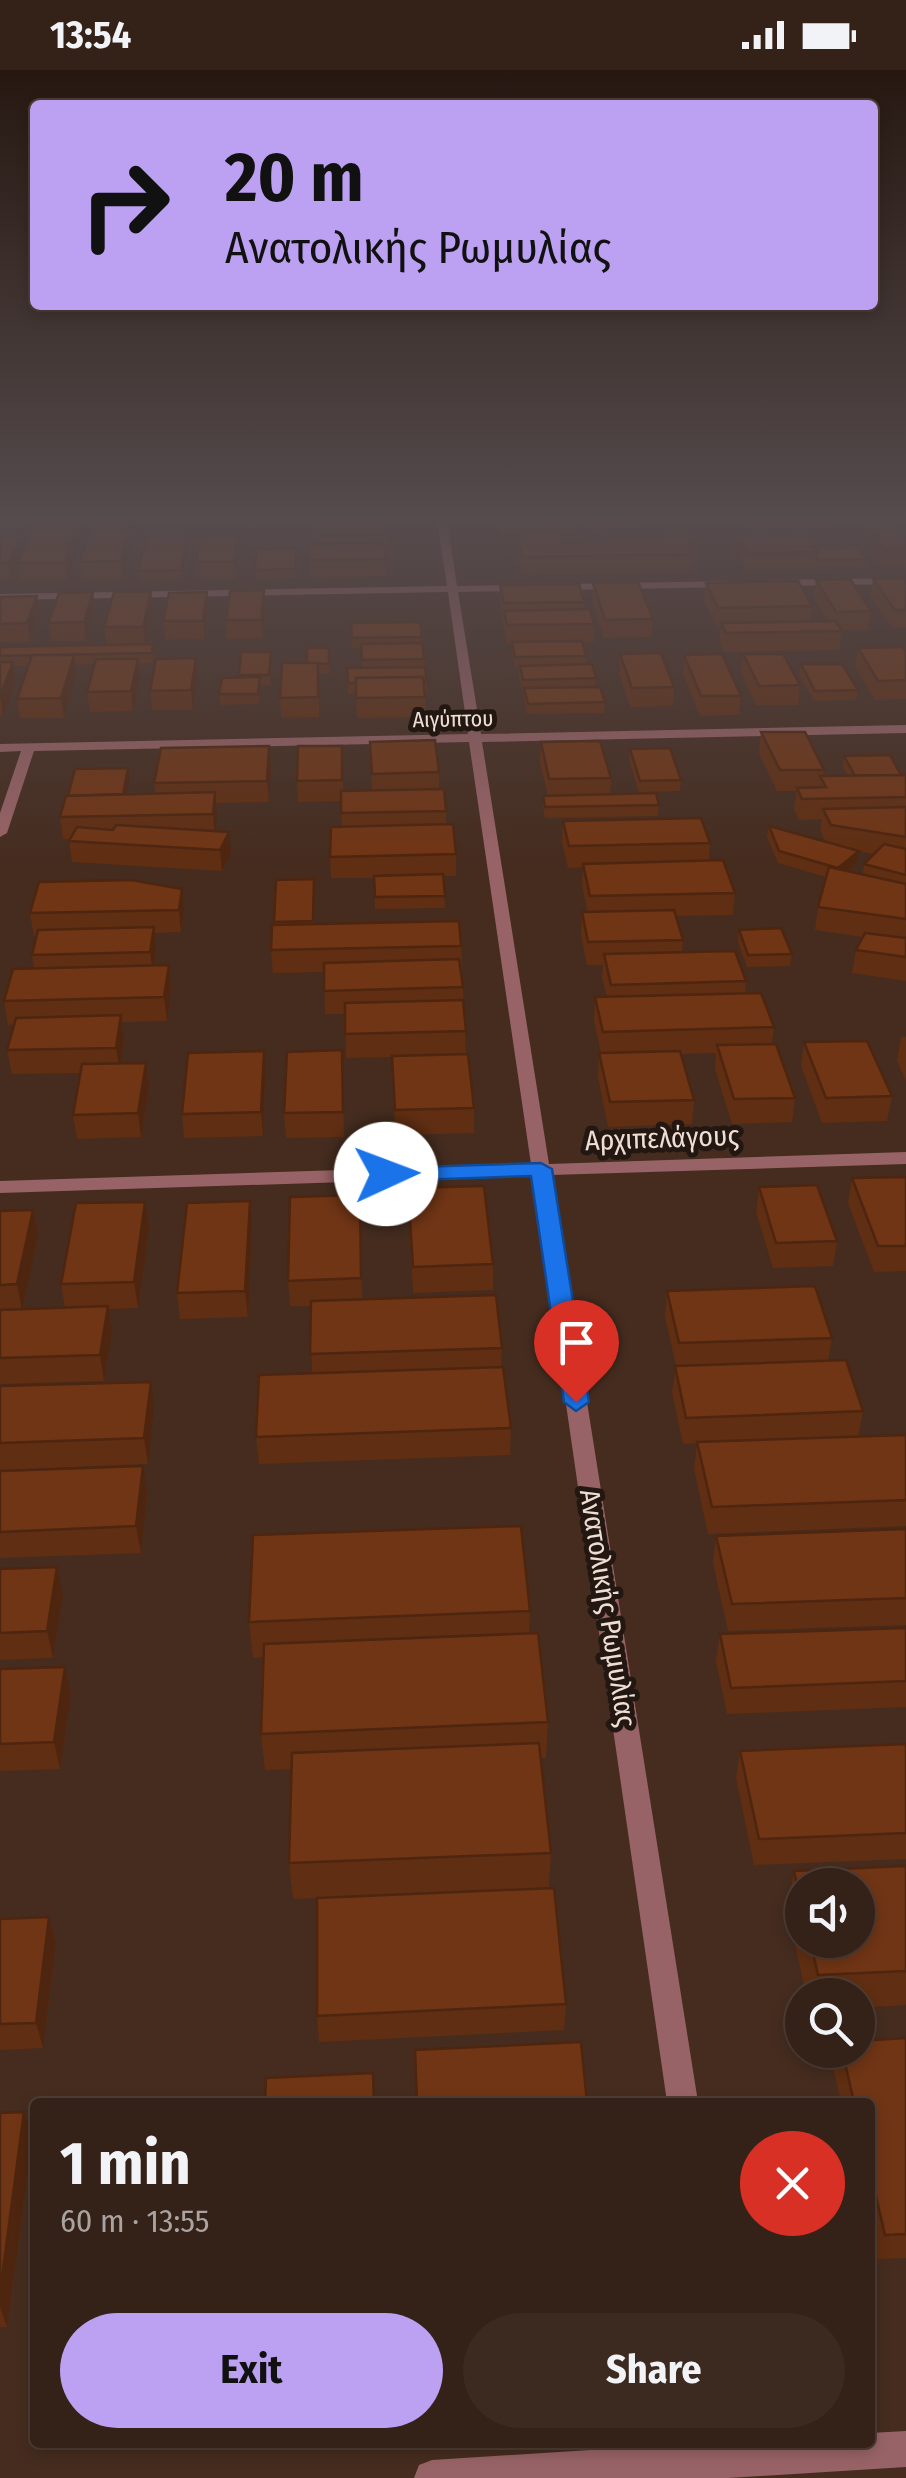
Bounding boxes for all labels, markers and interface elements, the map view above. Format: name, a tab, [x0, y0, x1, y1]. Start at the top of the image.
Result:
text: 13:54	[50, 12, 131, 58]
text: 20 m	[225, 136, 364, 220]
icon: right	[60, 140, 190, 270]
text: Ανατολικής Ρωμυλίας	[225, 221, 611, 275]
street label: Αιγύπτου	[412, 705, 494, 733]
street label: Αρχιπελάγους	[584, 1119, 740, 1157]
position arrow	[334, 1122, 438, 1226]
pin	[534, 1300, 619, 1403]
icon: arrive	[549, 1315, 604, 1370]
street label: Ανατολικής Ρωμυλίας	[573, 1487, 643, 1729]
map controls	[785, 1868, 875, 2068]
button: sound	[785, 1868, 875, 1958]
button: search	[785, 1978, 875, 2068]
text: 1 min	[60, 2128, 191, 2200]
button: close	[740, 2131, 845, 2236]
text: 60 m · 13:55	[60, 2202, 210, 2240]
button: Exit	[60, 2313, 443, 2428]
button: Share	[463, 2313, 845, 2428]

